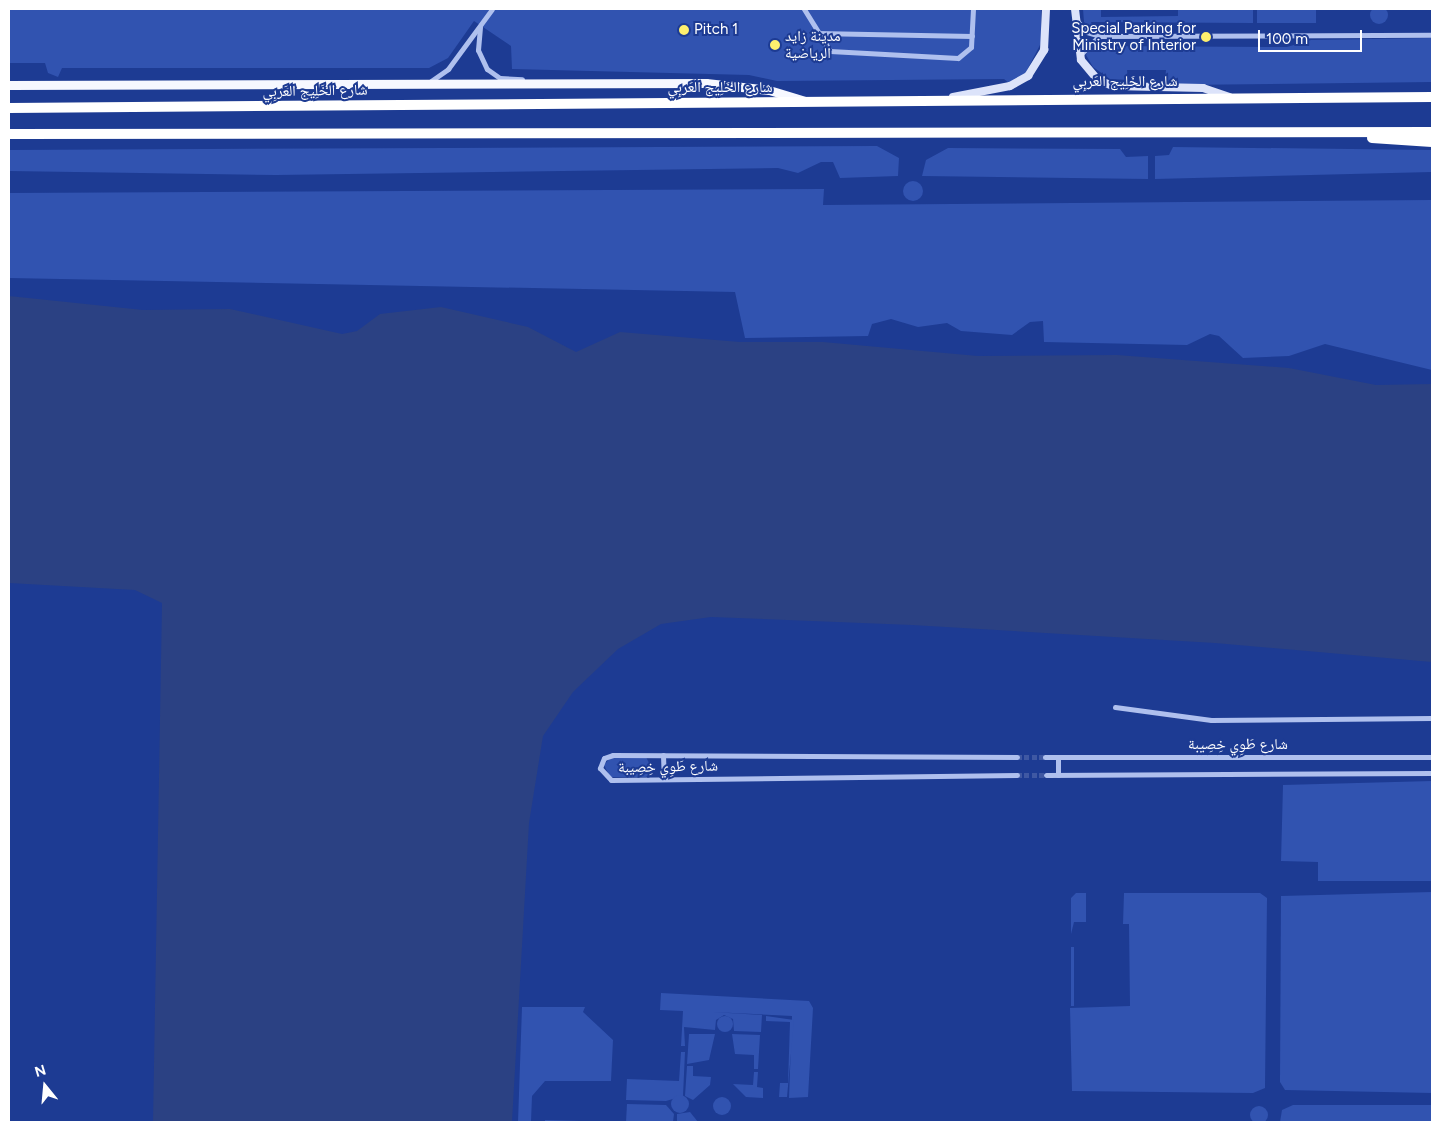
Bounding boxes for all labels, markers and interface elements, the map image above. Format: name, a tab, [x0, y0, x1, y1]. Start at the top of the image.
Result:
place label: Special Parking for Ministry of Interior	[1071, 19, 1196, 54]
scale bar	[1261, 20, 1365, 52]
place label: Pitch 1	[694, 21, 738, 39]
marker: Pitch 1	[678, 24, 690, 36]
place label: مدينة زايد الرياضية	[785, 27, 841, 62]
text: 100 m	[1266, 30, 1308, 48]
marker: Special Parking for Ministry of Interior	[1200, 31, 1212, 43]
marker: مدينة زايد الرياضية	[769, 39, 781, 51]
street label: شارع الخَلِيج العَربِي	[1072, 73, 1178, 91]
street label: شارع الخَلِيج العَربِي	[667, 79, 773, 97]
street label: شارع الخَلِيج العَربِي	[262, 81, 368, 101]
street label: شارع طَوِي خِصِيبة	[1188, 736, 1288, 754]
street label: شارع طَوِي خِصِيبة	[618, 757, 718, 777]
north arrow	[20, 1061, 70, 1111]
text: N	[33, 1061, 48, 1081]

